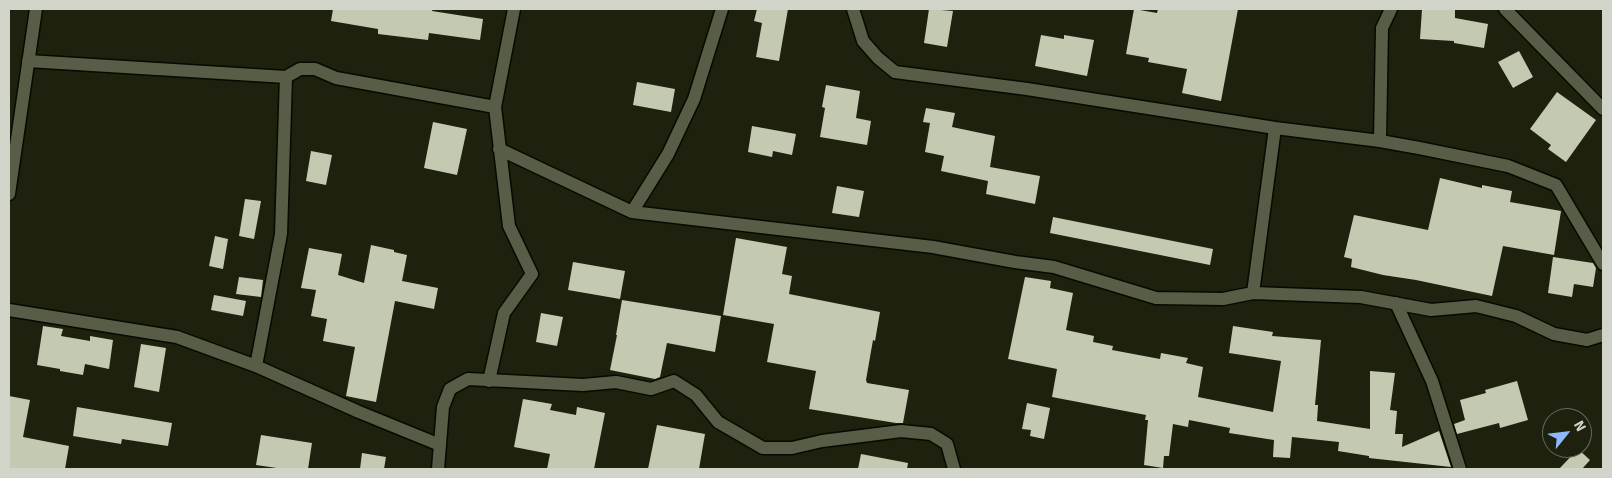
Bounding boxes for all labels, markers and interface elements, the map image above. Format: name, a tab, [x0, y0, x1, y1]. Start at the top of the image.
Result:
north arrow	[1542, 408, 1592, 458]
text: N	[1570, 418, 1589, 434]

